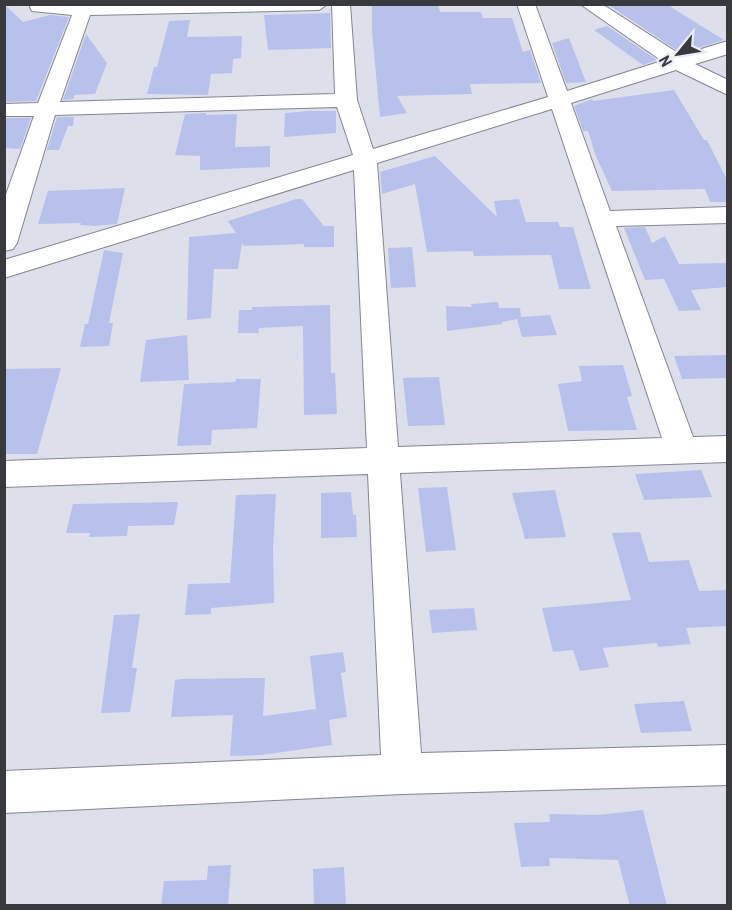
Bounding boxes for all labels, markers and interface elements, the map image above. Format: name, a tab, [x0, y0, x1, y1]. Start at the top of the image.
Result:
north arrow	[648, 24, 708, 84]
text: N	[653, 52, 677, 71]

